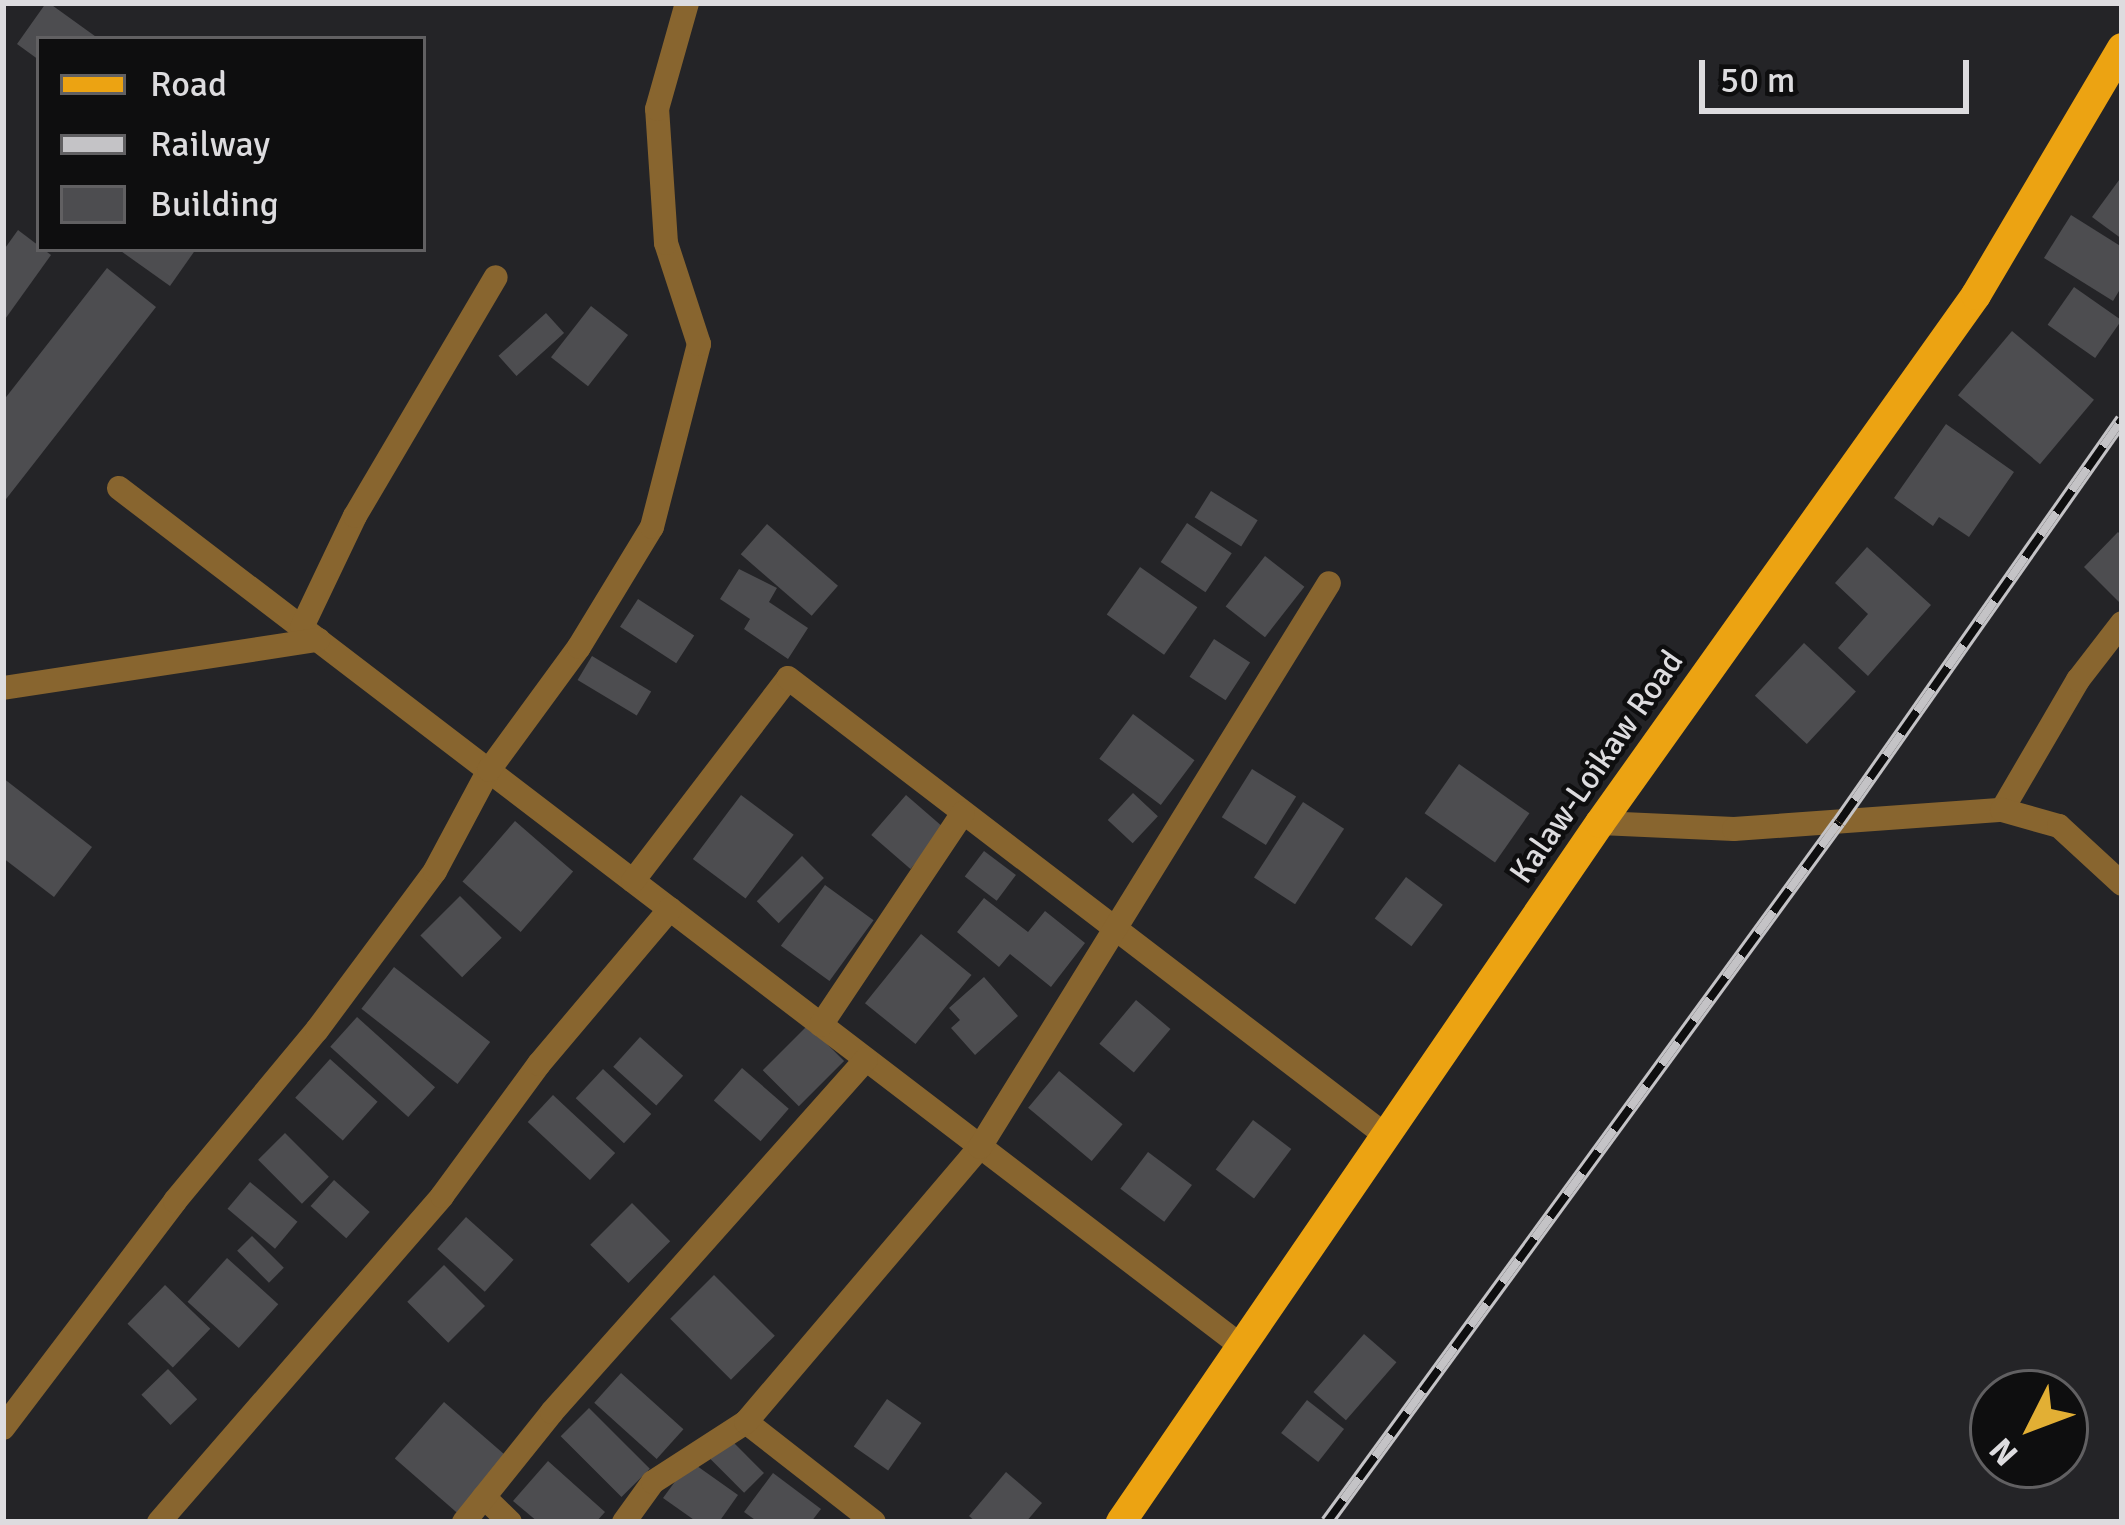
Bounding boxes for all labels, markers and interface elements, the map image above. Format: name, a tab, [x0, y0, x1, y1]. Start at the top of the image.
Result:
legend	[36, 36, 426, 252]
scale bar	[1705, 36, 1975, 110]
text: 50 m	[1720, 58, 1796, 103]
text: Road	[150, 62, 227, 107]
text: Railway	[150, 122, 270, 167]
text: Building	[150, 182, 279, 227]
street label: Kalaw-Loikaw Road	[1502, 643, 1692, 891]
north arrow	[1969, 1369, 2089, 1489]
text: N	[1981, 1429, 2027, 1474]

